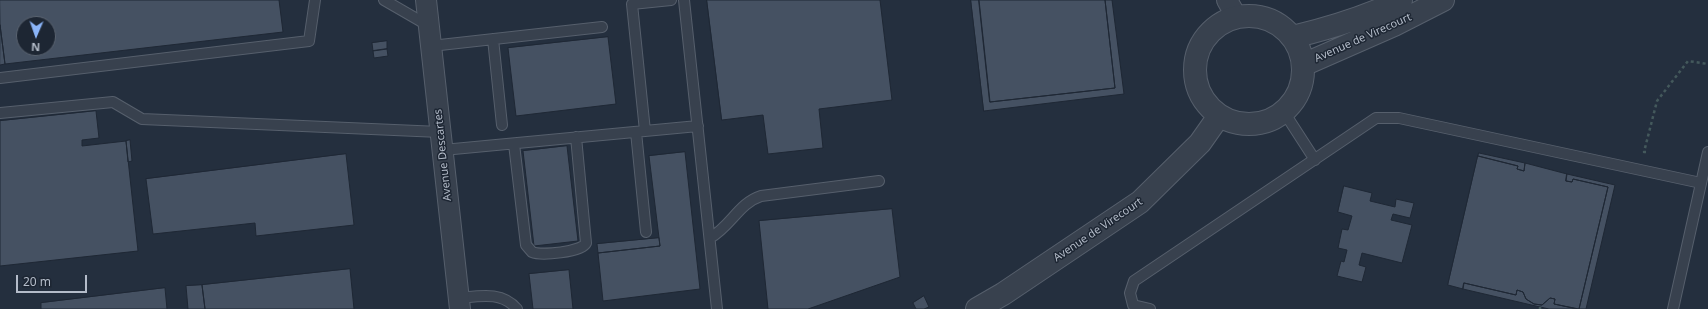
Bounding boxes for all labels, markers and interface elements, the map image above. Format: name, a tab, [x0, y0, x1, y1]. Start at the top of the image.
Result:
street label: Avenue de Virecourt	[1313, 11, 1413, 65]
north arrow	[16, 16, 56, 56]
text: N	[31, 40, 40, 55]
street label: Avenue Descartes	[432, 108, 454, 202]
street label: Avenue de Virecourt	[1051, 195, 1145, 265]
scale bar	[18, 267, 89, 293]
text: 20 m	[23, 273, 51, 290]

